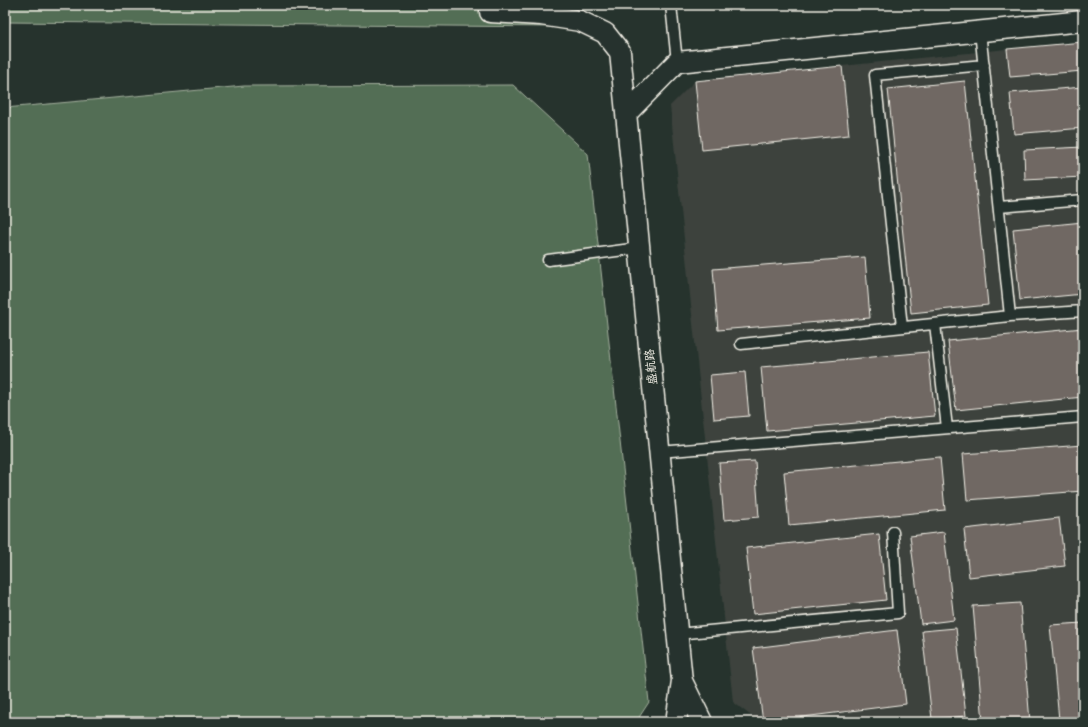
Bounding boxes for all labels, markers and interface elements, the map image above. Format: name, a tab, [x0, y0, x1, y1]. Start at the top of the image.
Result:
street label: 盛航路	[641, 348, 660, 386]

